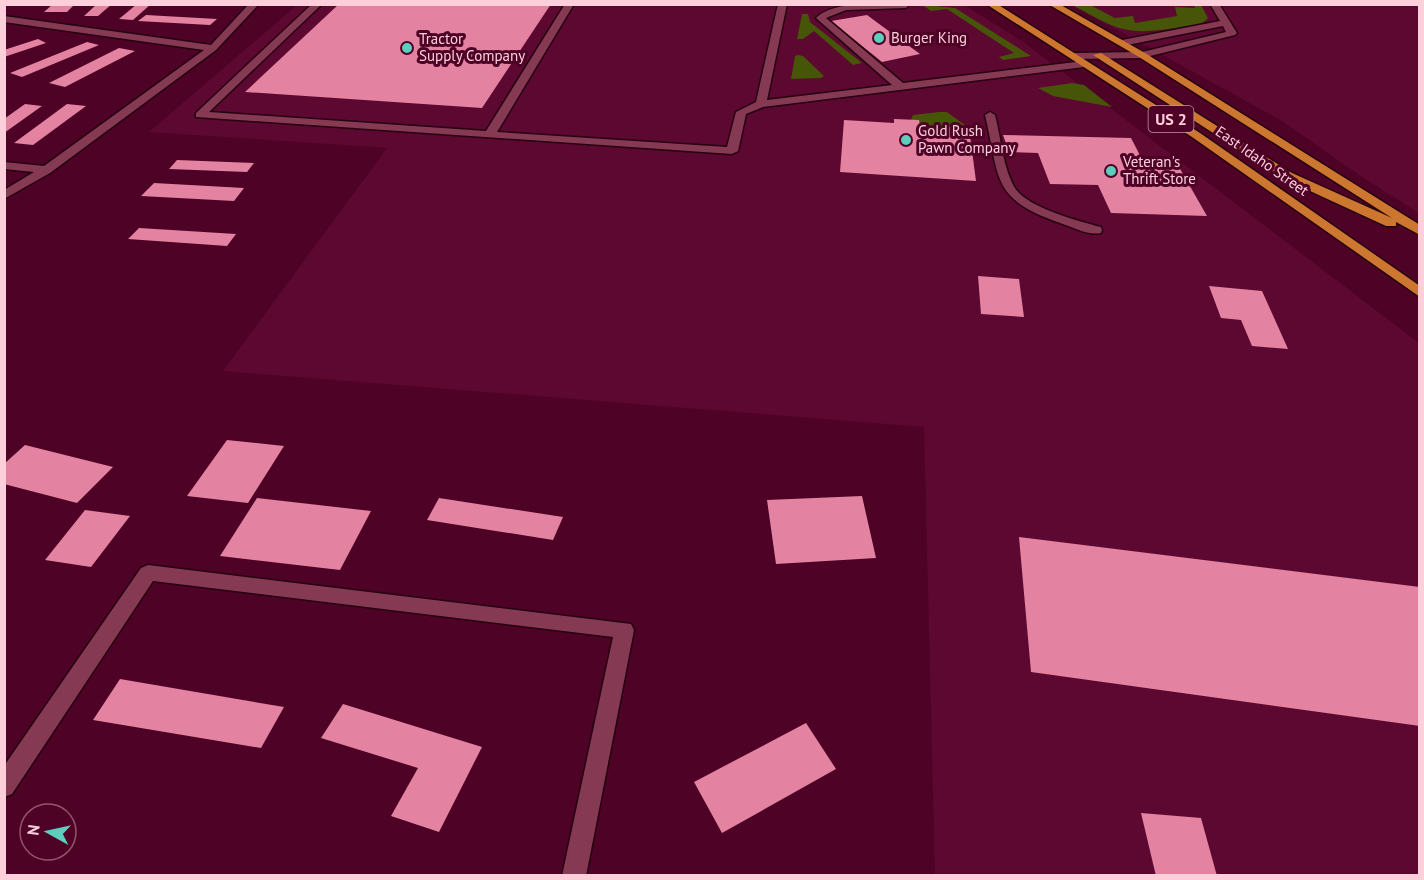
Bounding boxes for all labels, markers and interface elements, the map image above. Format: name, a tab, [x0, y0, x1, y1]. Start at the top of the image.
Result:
place label: Burger King	[891, 28, 967, 47]
place label: Tractor Supply Company	[419, 29, 525, 65]
marker: Burger King	[872, 31, 886, 45]
marker: Tractor Supply Company	[400, 41, 414, 55]
road number: US 2	[1148, 106, 1194, 132]
place label: Gold Rush Pawn Company	[918, 121, 1016, 157]
street label: East Idaho Street	[1212, 121, 1313, 200]
marker: Gold Rush Pawn Company	[899, 133, 913, 147]
place label: Veteran's Thrift Store	[1122, 152, 1196, 188]
marker: Veteran's Thrift Store	[1104, 164, 1118, 178]
north arrow	[18, 802, 78, 862]
text: N	[23, 823, 44, 837]

